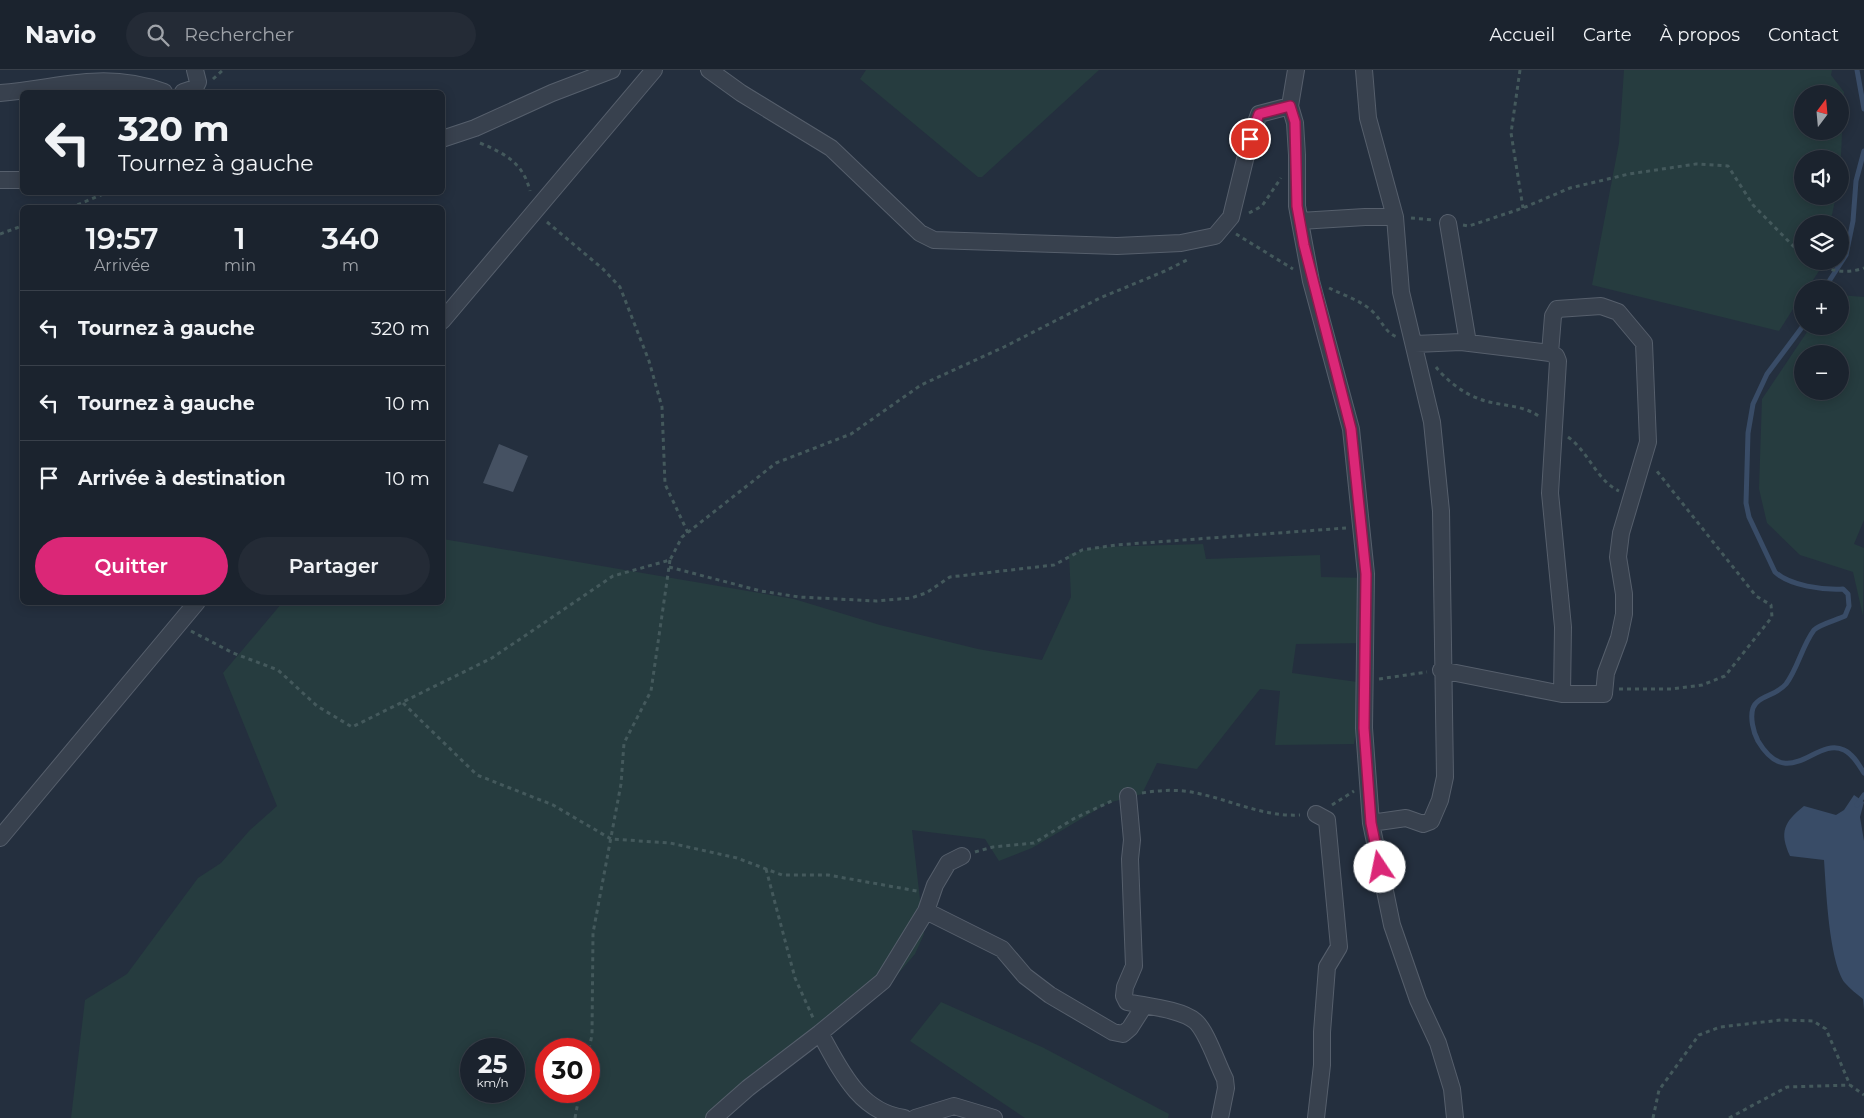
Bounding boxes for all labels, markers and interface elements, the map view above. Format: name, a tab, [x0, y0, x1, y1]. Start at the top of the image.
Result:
search box	[126, 12, 476, 57]
text: Navio	[25, 20, 96, 49]
icon: search	[144, 21, 172, 49]
text: Rechercher	[184, 23, 294, 46]
text: Accueil	[1490, 24, 1555, 46]
text: Carte	[1583, 24, 1632, 46]
text: À propos	[1660, 24, 1740, 46]
text: Contact	[1768, 24, 1839, 46]
north arrow	[1794, 85, 1849, 140]
map controls	[1794, 85, 1849, 400]
text: 320 m	[118, 107, 230, 150]
icon: left	[35, 110, 100, 175]
pin	[1229, 118, 1271, 160]
icon: arrive	[1236, 125, 1264, 153]
text: Tournez à gauche	[118, 150, 314, 177]
button: sound	[1794, 150, 1849, 205]
button: layers	[1794, 215, 1849, 270]
text: 19:57	[85, 220, 158, 257]
text: 1	[234, 220, 246, 257]
text: 340	[321, 220, 380, 257]
text: Arrivée	[94, 256, 150, 275]
text: min	[224, 256, 256, 275]
text: m	[342, 256, 359, 275]
button: +	[1794, 280, 1849, 335]
icon: left	[35, 314, 63, 342]
text: Tournez à gauche	[78, 317, 255, 340]
text: 320 m	[371, 317, 430, 340]
button: −	[1794, 345, 1849, 400]
icon: left	[35, 389, 63, 417]
text: Tournez à gauche	[78, 392, 255, 415]
text: 10 m	[385, 392, 430, 415]
icon: arrive	[35, 464, 63, 492]
text: Arrivée à destination	[78, 467, 286, 490]
text: 10 m	[385, 467, 430, 490]
button: Quitter	[35, 537, 228, 595]
button: Partager	[238, 537, 430, 595]
position arrow	[1353, 840, 1405, 892]
speed limit sign: 30	[535, 1038, 600, 1103]
text: 25	[478, 1049, 507, 1079]
text: km/h	[476, 1075, 509, 1090]

